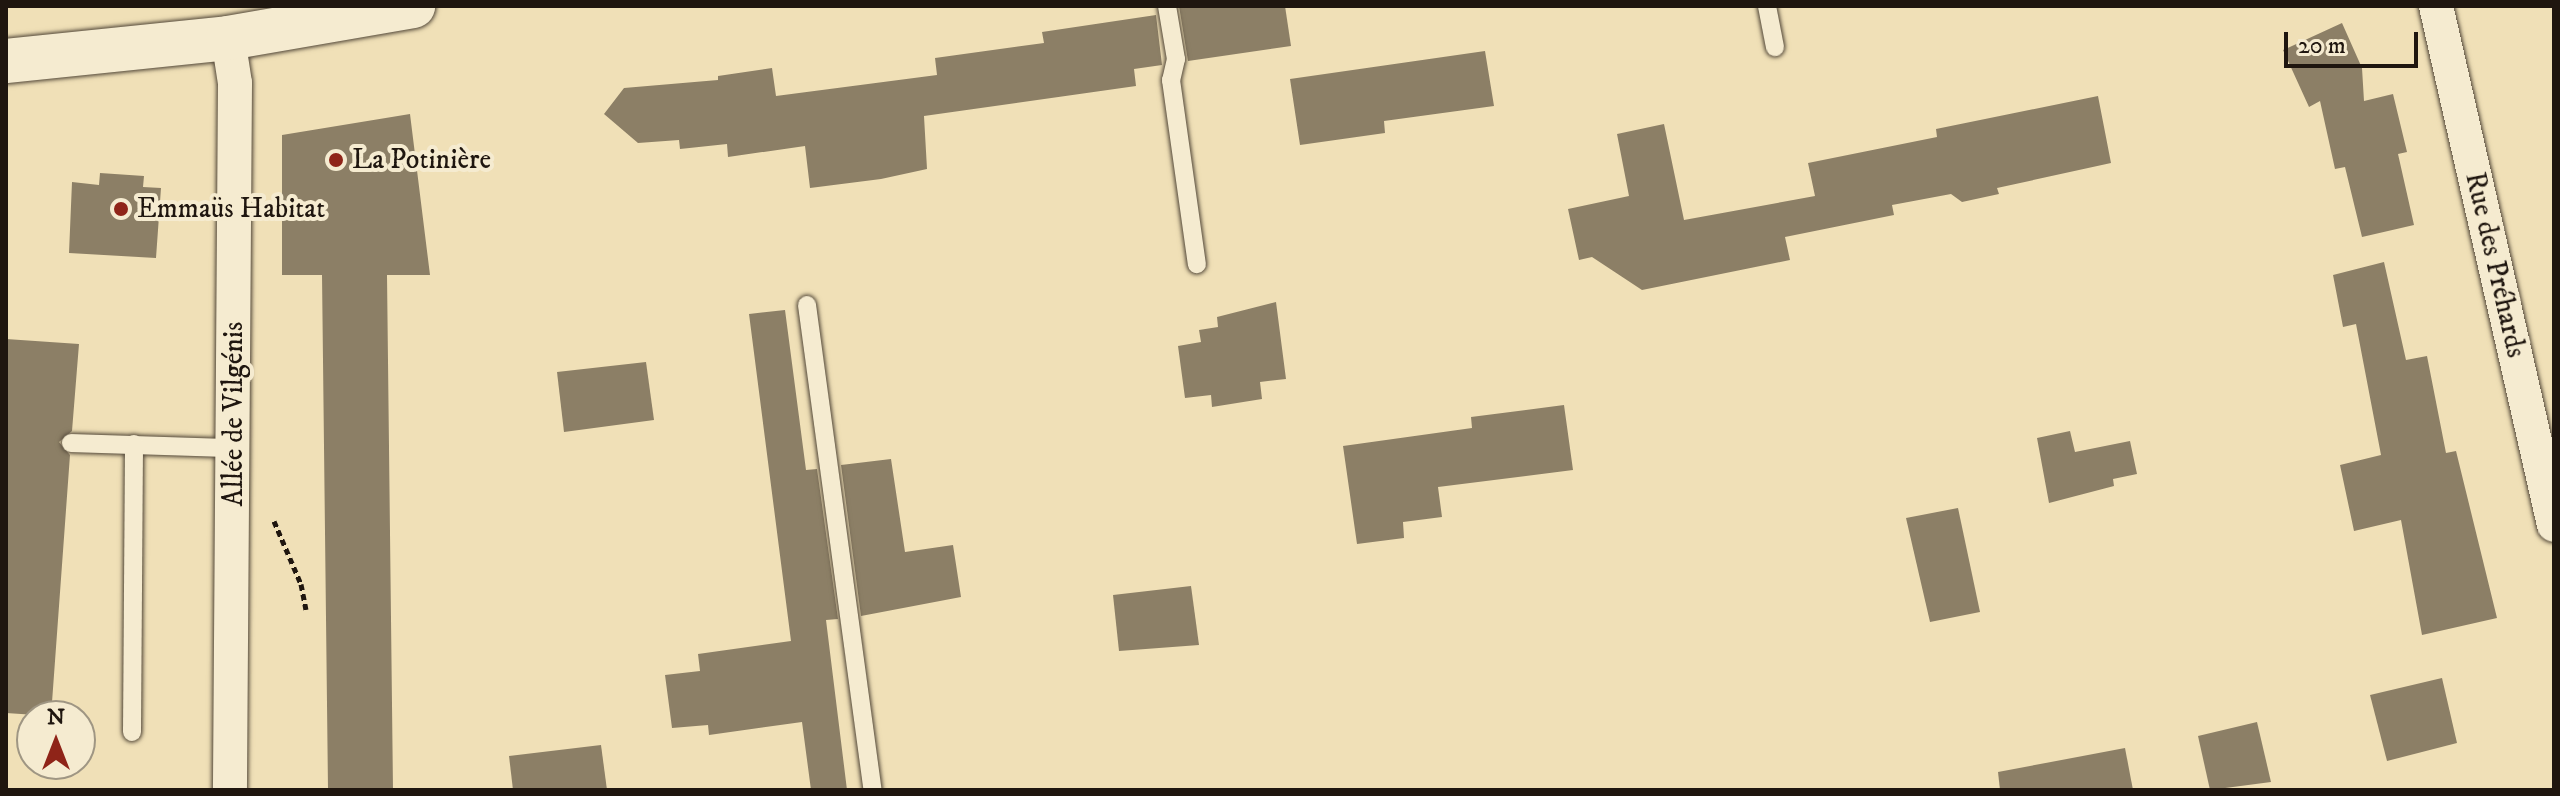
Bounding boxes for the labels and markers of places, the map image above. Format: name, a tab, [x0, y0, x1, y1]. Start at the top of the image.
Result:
place label: La Potinière	[352, 143, 491, 177]
marker: La Potinière	[327, 151, 345, 169]
place label: Emmaüs Habitat	[137, 192, 325, 226]
marker: Emmaüs Habitat	[112, 200, 130, 218]

